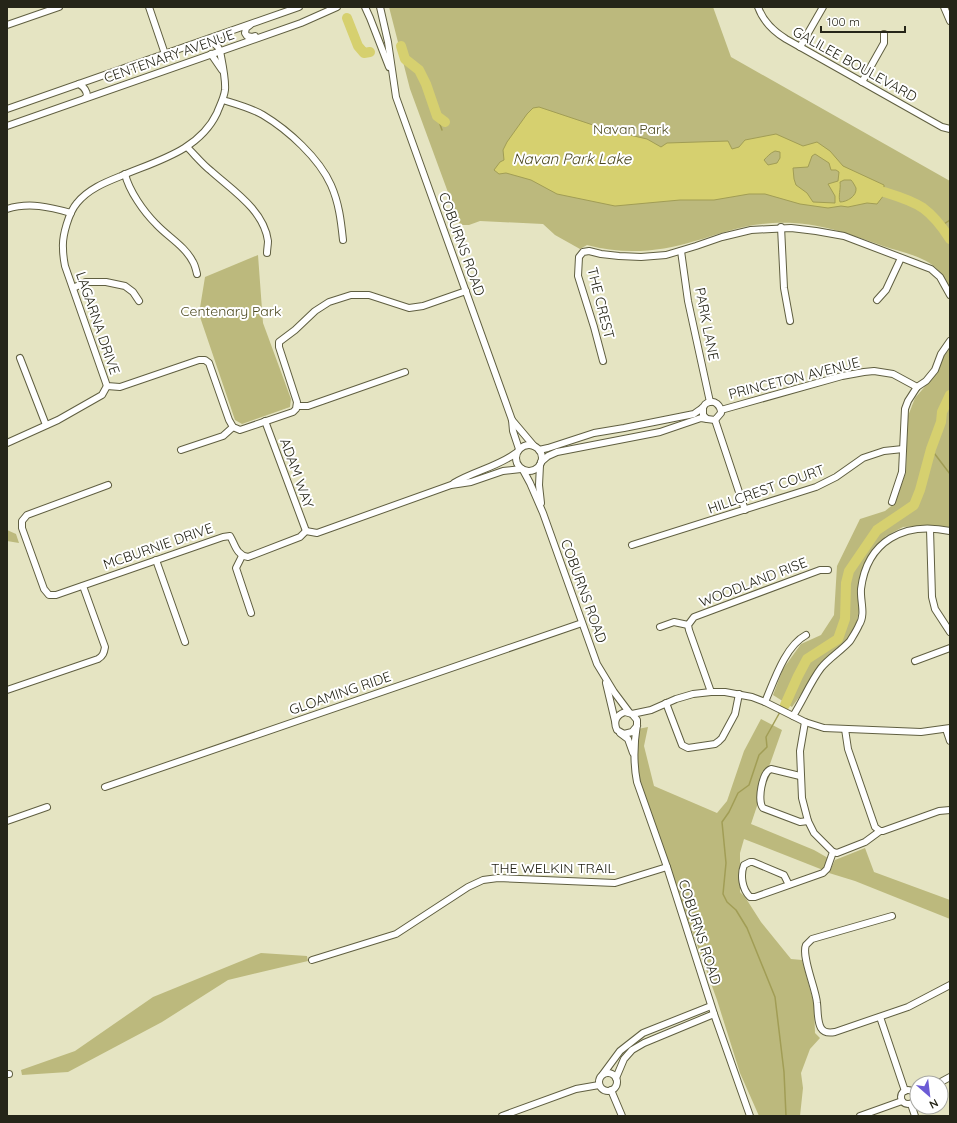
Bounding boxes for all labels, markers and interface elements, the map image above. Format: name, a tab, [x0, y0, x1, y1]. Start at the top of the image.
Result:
scale bar	[821, 8, 905, 34]
text: 100 m	[827, 14, 860, 29]
street label: GALILEE BOULEVARD	[790, 22, 920, 106]
street label: CENTENARY AVENUE	[101, 25, 237, 87]
park label: Navan Park	[593, 120, 669, 138]
water label: Navan Park Lake	[513, 149, 632, 168]
street label: COBURNS ROAD	[435, 190, 489, 298]
street label: THE CREST	[583, 265, 619, 341]
street label: LAGARNA DRIVE	[72, 269, 124, 377]
street label: PARK LANE	[691, 286, 723, 362]
park label: Centenary Park	[180, 302, 282, 320]
street label: PRINCETON AVENUE	[727, 353, 862, 403]
street label: ADAM WAY	[276, 436, 318, 511]
street label: HILLCREST COURT	[705, 461, 827, 517]
street label: MCBURNIE DRIVE	[101, 519, 215, 573]
street label: COBURNS ROAD	[557, 537, 611, 645]
street label: WOODLAND RISE	[696, 553, 810, 611]
street label: GLOAMING RIDE	[287, 667, 393, 719]
street label: THE WELKIN TRAIL	[491, 859, 616, 877]
street label: COBURNS ROAD	[675, 877, 725, 987]
north arrow	[909, 1075, 949, 1115]
text: N	[927, 1096, 941, 1112]

